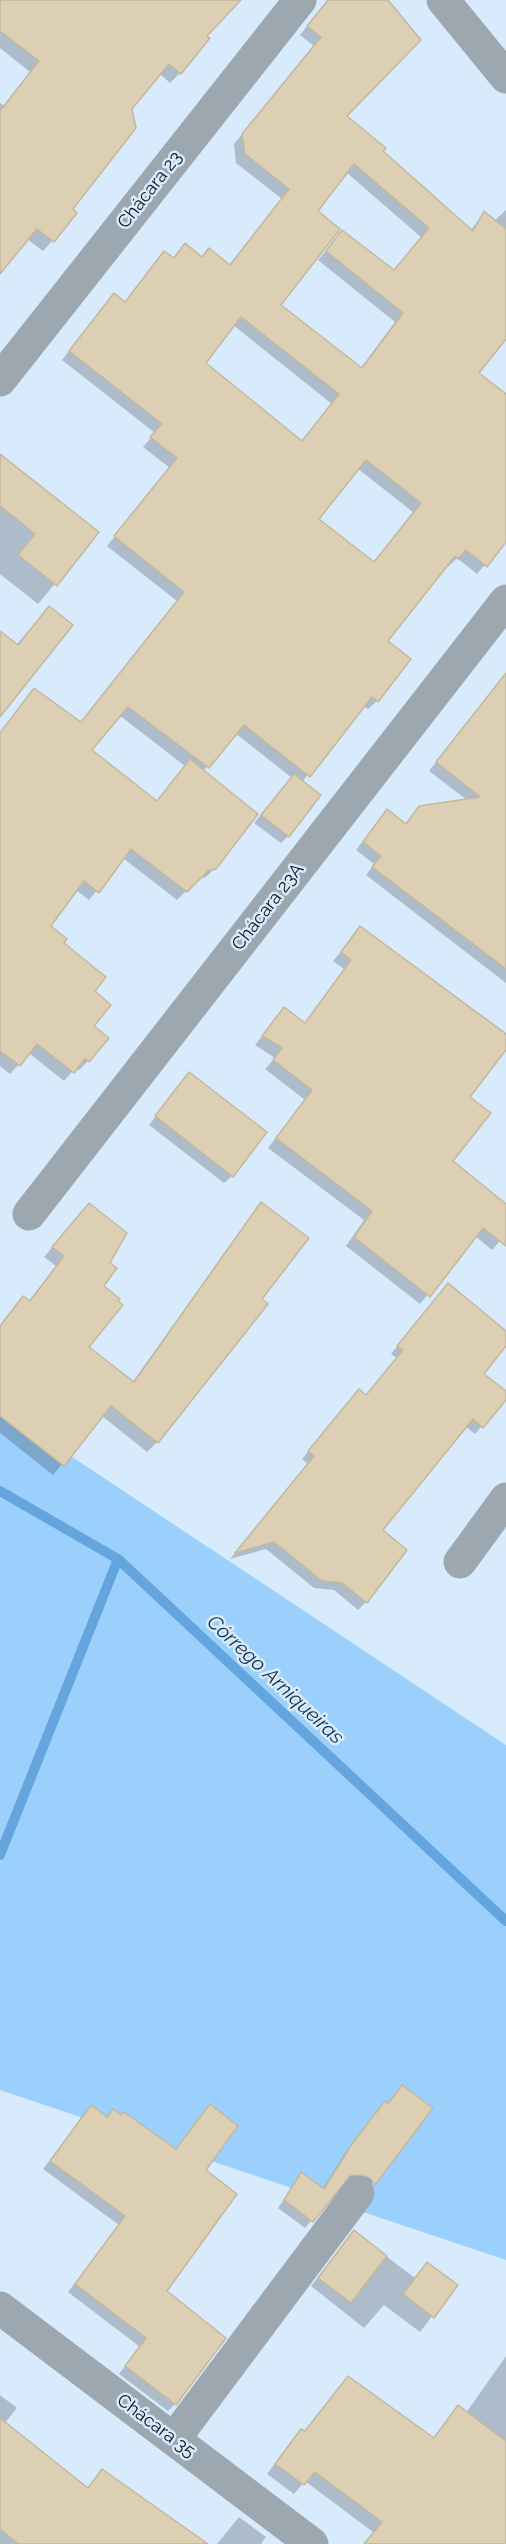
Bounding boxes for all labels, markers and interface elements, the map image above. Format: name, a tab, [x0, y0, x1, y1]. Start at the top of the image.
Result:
street label: Chácara 23	[113, 147, 187, 233]
street label: Chácara 23A	[227, 859, 309, 955]
water label: Córrego Arniqueiras	[202, 1610, 348, 1750]
street label: Chácara 35	[113, 2390, 199, 2462]

